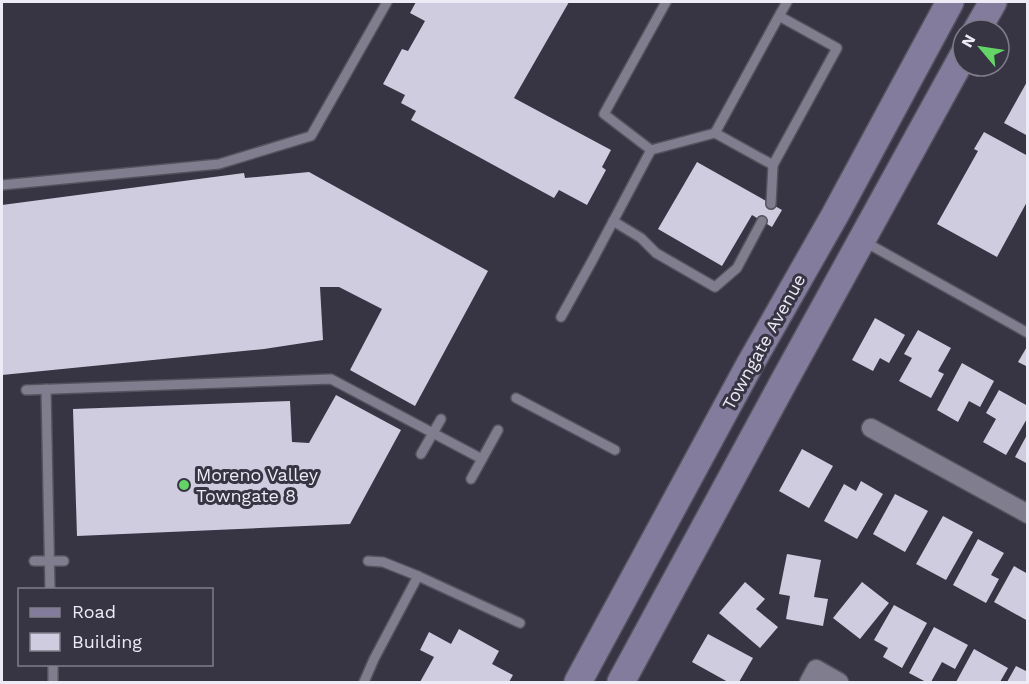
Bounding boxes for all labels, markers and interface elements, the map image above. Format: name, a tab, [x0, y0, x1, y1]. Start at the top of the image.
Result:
north arrow	[951, 18, 1011, 78]
text: N	[957, 31, 980, 51]
street label: Towngate Avenue	[718, 270, 810, 413]
place label: Moreno Valley Towngate 8	[196, 464, 319, 506]
marker: Moreno Valley Towngate 8	[177, 478, 191, 492]
legend	[18, 588, 213, 666]
text: Road	[72, 601, 116, 622]
text: Building	[72, 631, 142, 652]

